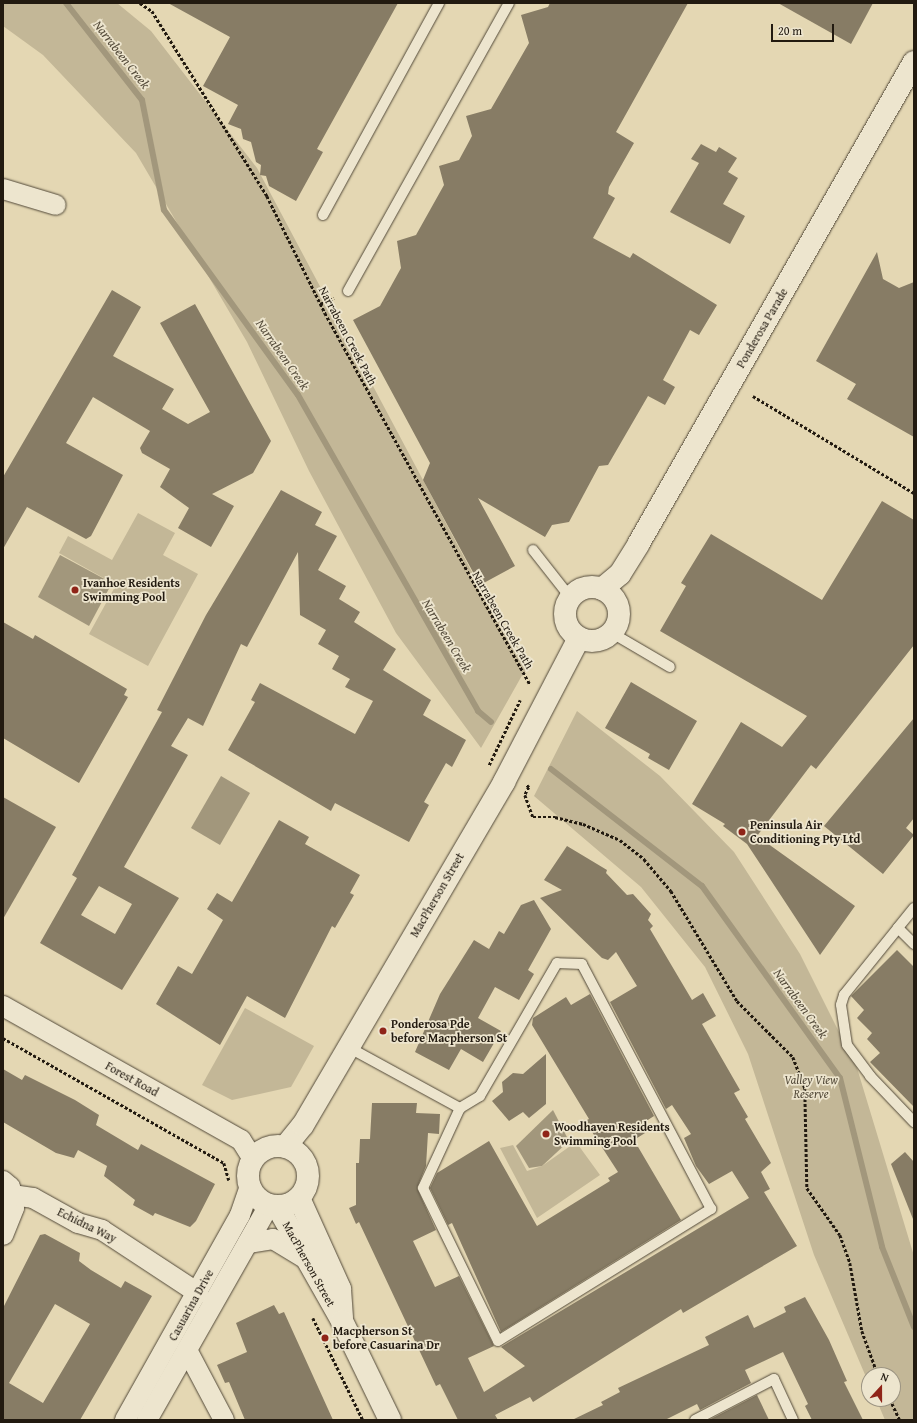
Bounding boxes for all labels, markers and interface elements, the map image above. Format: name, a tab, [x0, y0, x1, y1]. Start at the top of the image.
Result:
scale bar	[773, 16, 836, 42]
water label: Narrabeen Creek	[89, 18, 153, 92]
text: 20 m	[778, 22, 802, 39]
street label: Narrabeen Creek Path	[316, 284, 380, 388]
street label: Ponderosa Parade	[733, 285, 791, 371]
water label: Narrabeen Creek	[252, 317, 312, 393]
street label: Narrabeen Creek Path	[469, 569, 537, 671]
place label: Ivanhoe Residents Swimming Pool	[83, 576, 180, 604]
marker: Ivanhoe Residents Swimming Pool	[70, 585, 80, 595]
water label: Narrabeen Creek	[418, 597, 474, 675]
place label: Peninsula Air Conditioning Pty Ltd	[750, 818, 860, 846]
marker: Peninsula Air Conditioning Pty Ltd	[737, 827, 747, 837]
street label: MacPherson Street	[407, 850, 467, 940]
water label: Narrabeen Creek	[769, 966, 831, 1042]
place label: Ponderosa Pde before Macpherson St	[391, 1017, 507, 1045]
marker: Ponderosa Pde before Macpherson St	[378, 1026, 388, 1036]
street label: Forest Road	[103, 1058, 161, 1100]
park label: Valley View Reserve	[784, 1073, 838, 1101]
place label: Woodhaven Residents Swimming Pool	[554, 1120, 670, 1148]
marker: Woodhaven Residents Swimming Pool	[541, 1129, 551, 1139]
street label: Echidna Way	[55, 1204, 119, 1246]
street label: MacPherson Street	[280, 1219, 338, 1309]
street label: Casuarina Drive	[165, 1267, 217, 1343]
place label: Macpherson St before Casuarina Dr	[333, 1324, 439, 1352]
marker: Macpherson St before Casuarina Dr	[320, 1333, 330, 1343]
north arrow	[861, 1367, 901, 1407]
text: N	[879, 1368, 891, 1386]

